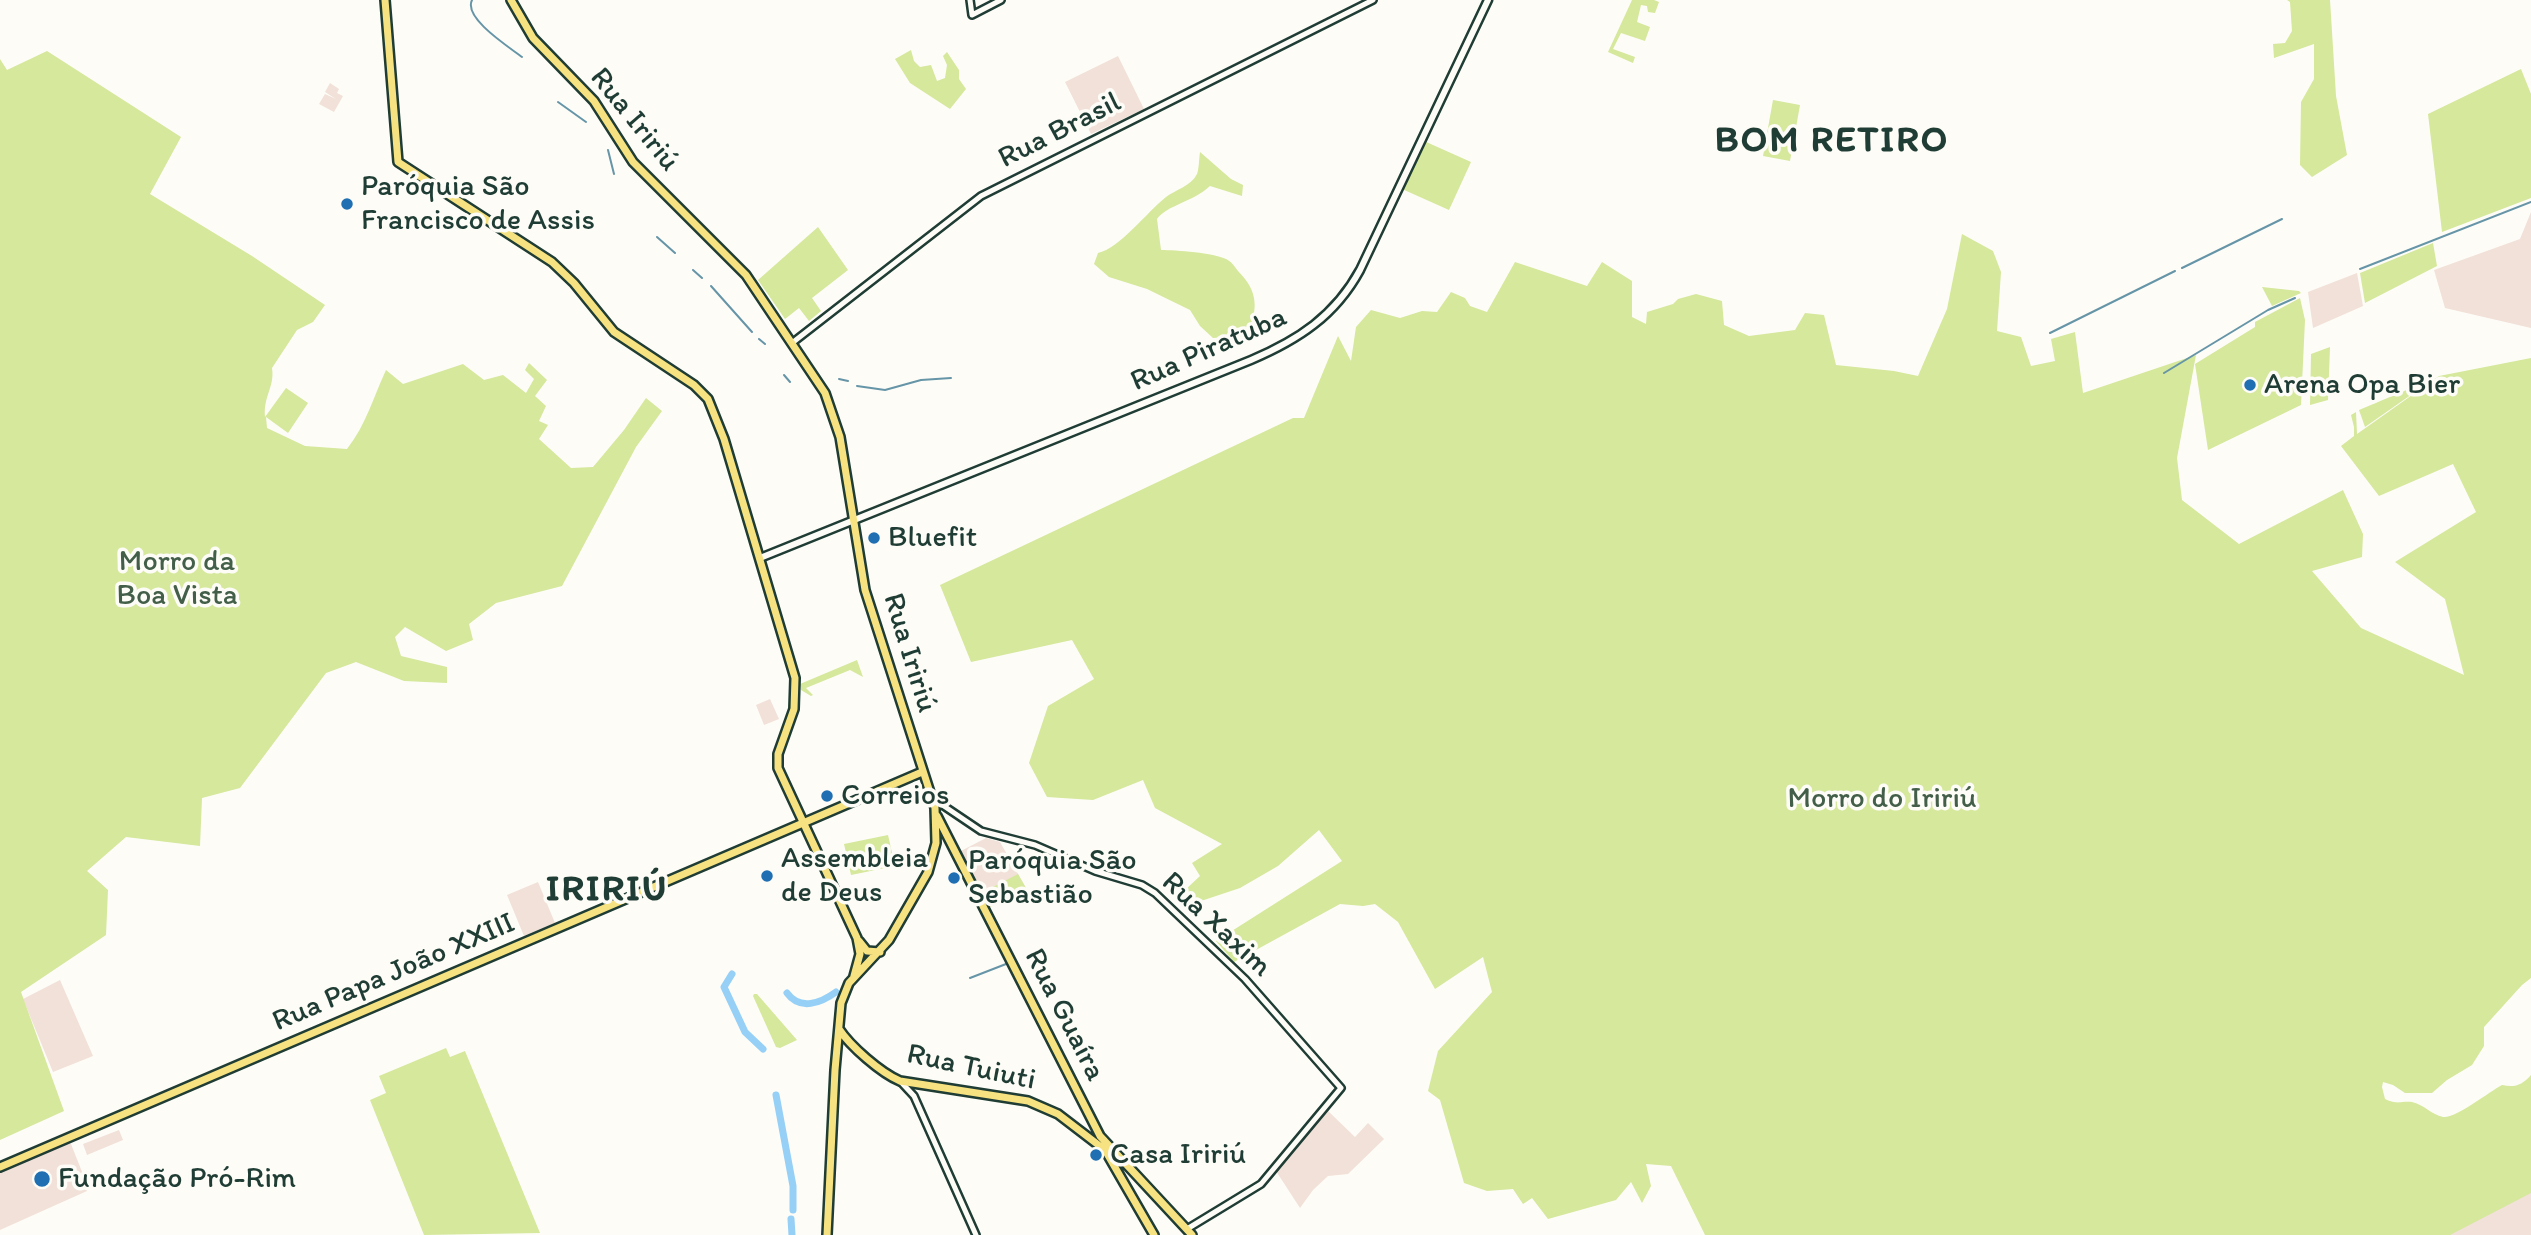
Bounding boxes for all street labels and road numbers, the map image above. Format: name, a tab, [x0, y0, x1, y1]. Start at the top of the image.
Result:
street label: Rua Iririú	[581, 61, 687, 179]
street label: Rua Brasil	[993, 85, 1127, 177]
street label: Rua Piratuba	[1125, 300, 1293, 400]
street label: Rua Iririú	[874, 589, 944, 717]
street label: Rua Xaxim	[1153, 865, 1279, 985]
street label: Rua Papa João XXIII	[267, 906, 521, 1040]
street label: Rua Guaíra	[1015, 943, 1113, 1087]
street label: Rua Tuiuti	[903, 1037, 1039, 1099]

